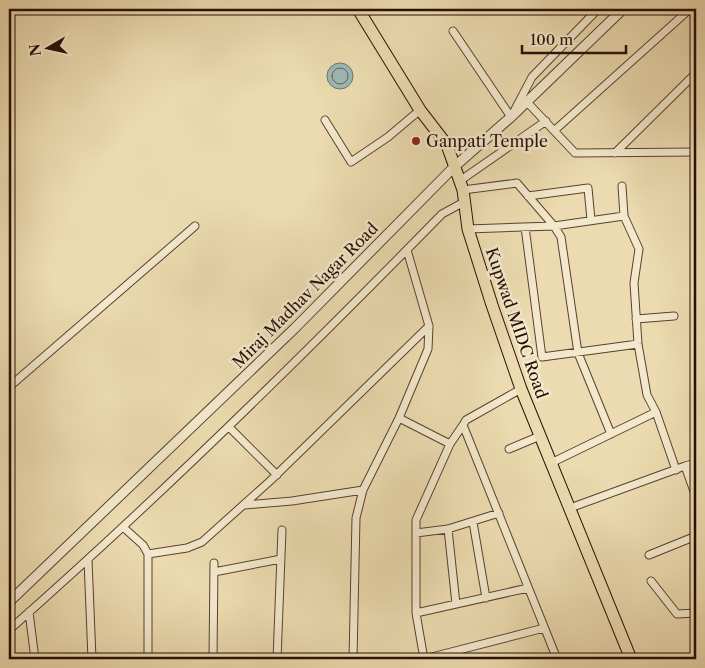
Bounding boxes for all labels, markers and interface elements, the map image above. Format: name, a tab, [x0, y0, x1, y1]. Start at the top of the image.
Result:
north arrow	[22, 22, 72, 72]
scale bar	[522, 22, 626, 54]
text: 100 m	[530, 30, 573, 49]
text: N	[25, 43, 45, 57]
place label: Ganpati Temple	[426, 131, 548, 151]
marker: Ganpati Temple	[410, 135, 422, 147]
street label: Miraj Madhav Nagar Road	[228, 218, 382, 372]
street label: Kupwad MIDC Road	[482, 245, 552, 401]

